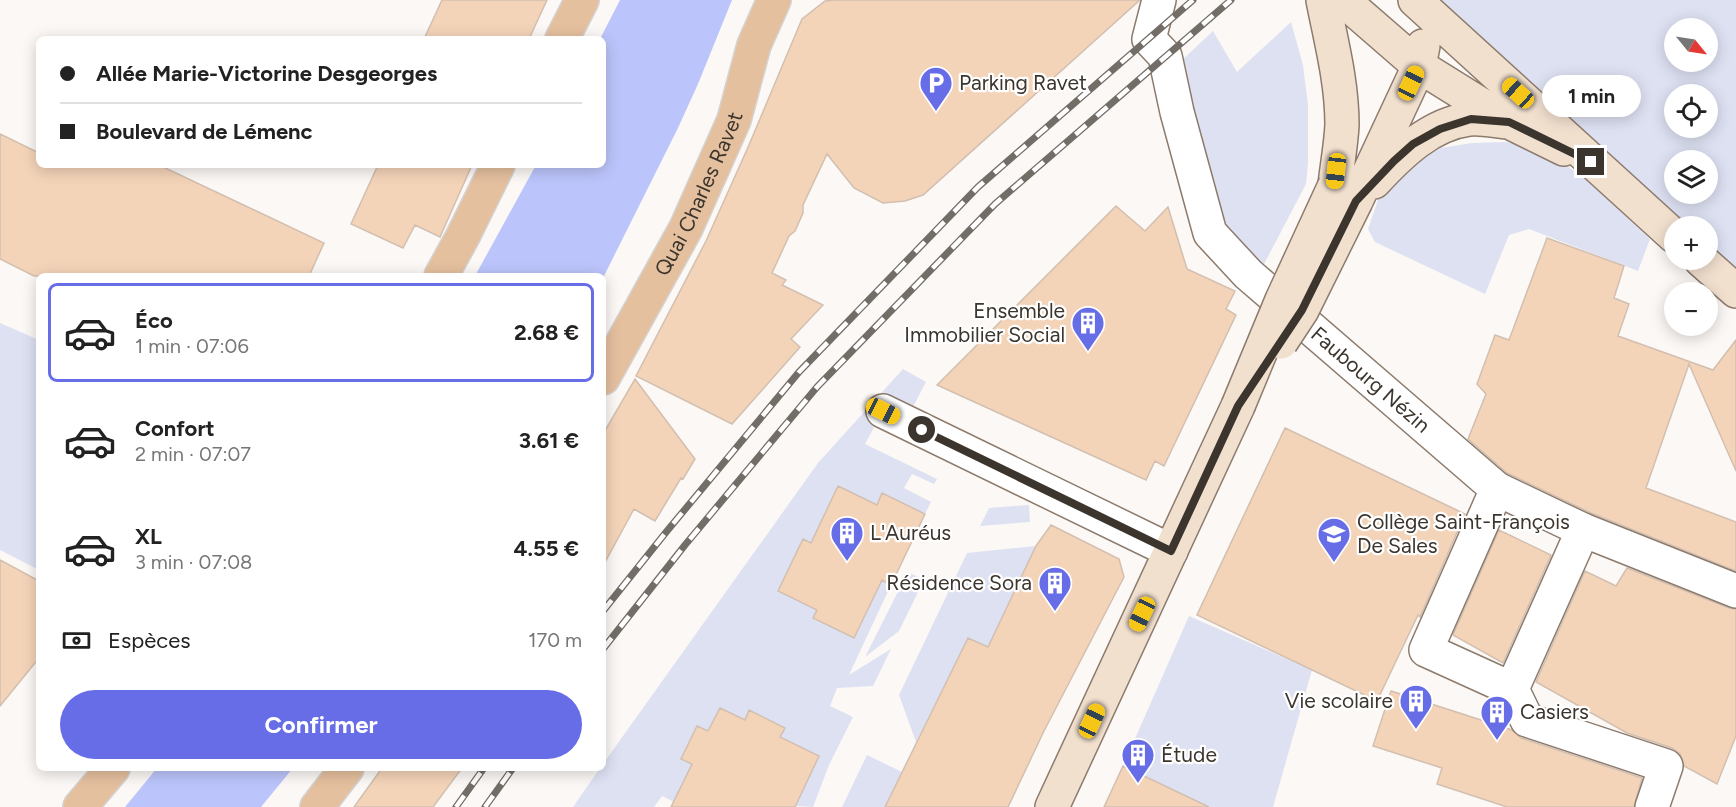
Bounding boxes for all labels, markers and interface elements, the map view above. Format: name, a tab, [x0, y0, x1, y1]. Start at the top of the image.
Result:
north arrow	[1664, 18, 1718, 72]
map controls	[1664, 18, 1718, 336]
text: Allée Marie-Victorine Desgeorges	[96, 60, 437, 87]
car	[1395, 63, 1427, 103]
parking icon: Parking Ravet	[918, 65, 954, 112]
place label: Parking Ravet	[959, 70, 1087, 95]
car	[1499, 74, 1537, 112]
callout: 1 min	[1542, 75, 1640, 117]
text: 1 min	[1568, 84, 1615, 108]
button: locate	[1664, 84, 1718, 138]
street label: Quai Charles Ravet	[649, 109, 748, 280]
text: Boulevard de Lémenc	[96, 118, 313, 145]
route end	[1577, 148, 1604, 175]
button: layers	[1664, 150, 1718, 204]
car	[1325, 152, 1347, 190]
button: +	[1664, 216, 1718, 270]
button: −	[1664, 282, 1718, 336]
place label: Ensemble Immobilier Social	[904, 298, 1065, 347]
building icon: Ensemble Immobilier Social	[1070, 305, 1106, 352]
icon: car	[63, 306, 117, 360]
text: Éco	[135, 307, 173, 334]
text: 2.68 €	[514, 319, 579, 346]
street label: Faubourg Nézin	[1306, 321, 1435, 438]
text: 1 min · 07:06	[135, 334, 249, 358]
car	[863, 395, 903, 427]
icon: car	[63, 414, 117, 468]
text: Confort	[135, 415, 215, 442]
route start	[908, 416, 935, 443]
text: 3.61 €	[519, 427, 579, 454]
text: 2 min · 07:07	[135, 442, 251, 466]
place label: Collège Saint-François De Sales	[1357, 509, 1570, 558]
building icon: L'Auréus	[829, 515, 865, 562]
school or university icon: Collège Saint-François De Sales	[1316, 516, 1352, 563]
place label: L'Auréus	[870, 520, 951, 545]
icon: car	[63, 522, 117, 576]
text: XL	[135, 523, 162, 550]
text: 4.55 €	[514, 535, 579, 562]
text: 3 min · 07:08	[135, 550, 252, 574]
building icon: Résidence Sora	[1037, 565, 1073, 612]
place label: Résidence Sora	[886, 570, 1032, 595]
car	[1126, 594, 1158, 634]
icon: cash	[60, 624, 93, 657]
text: Espèces	[108, 627, 190, 654]
text: 170 m	[528, 628, 582, 652]
building icon: Vie scolaire	[1398, 683, 1434, 730]
place label: Vie scolaire	[1285, 688, 1393, 713]
button: Confirmer	[60, 690, 582, 759]
building icon: Casiers	[1479, 694, 1515, 741]
place label: Casiers	[1520, 699, 1589, 724]
car	[1076, 701, 1108, 741]
building icon: Étude	[1120, 737, 1156, 784]
place label: Étude	[1161, 742, 1217, 767]

